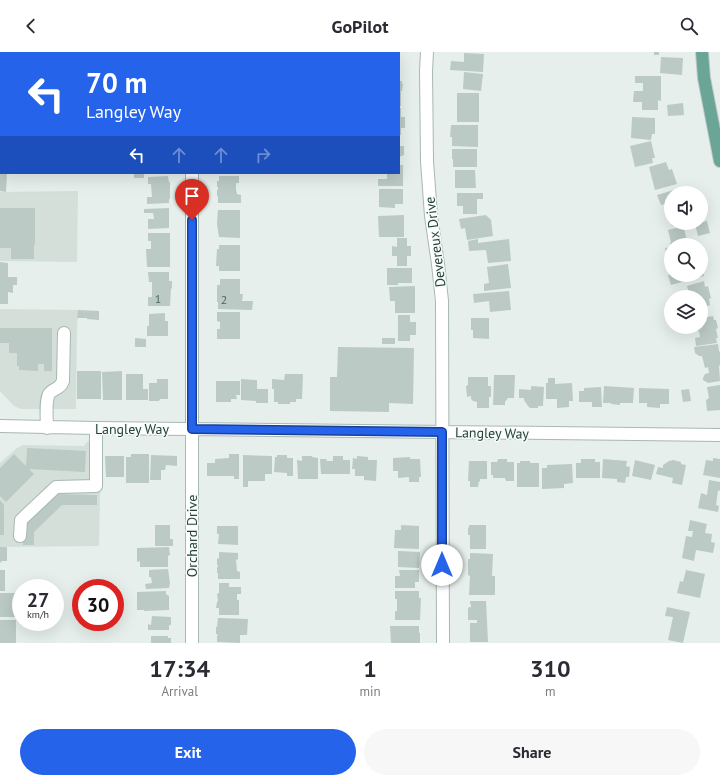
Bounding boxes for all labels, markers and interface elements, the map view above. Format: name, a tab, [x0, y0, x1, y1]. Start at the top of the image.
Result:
icon: back	[20, 15, 42, 37]
text: GoPilot	[331, 15, 389, 38]
icon: search	[678, 15, 700, 37]
text: 70 m	[86, 64, 147, 101]
icon: left	[20, 68, 72, 120]
text: Langley Way	[86, 100, 181, 123]
icon: left	[126, 144, 148, 166]
icon: ahead	[168, 144, 190, 166]
icon: ahead	[210, 144, 232, 166]
icon: right	[252, 144, 274, 166]
pin	[175, 179, 209, 220]
icon: arrive	[181, 185, 203, 207]
map controls	[664, 186, 708, 334]
button: sound	[664, 186, 708, 230]
street label: Devereux Drive	[421, 196, 449, 288]
button: search	[664, 238, 708, 282]
button: layers	[664, 290, 708, 334]
house number: 1	[155, 291, 161, 306]
house number: 2	[221, 292, 227, 307]
street label: Langley Way	[95, 420, 169, 438]
street label: Langley Way	[455, 423, 530, 443]
street label: Orchard Drive	[183, 495, 201, 577]
position arrow	[421, 544, 463, 586]
speed limit sign: 30	[72, 579, 124, 631]
text: 27	[27, 587, 49, 613]
text: km/h	[27, 608, 49, 621]
text: 17:34	[149, 653, 210, 684]
text: 1	[363, 653, 377, 684]
text: 310	[530, 653, 571, 684]
text: Arrival	[162, 683, 198, 700]
text: min	[359, 683, 381, 700]
text: m	[545, 683, 556, 700]
button: Exit	[20, 729, 356, 775]
button: Share	[364, 729, 700, 775]

